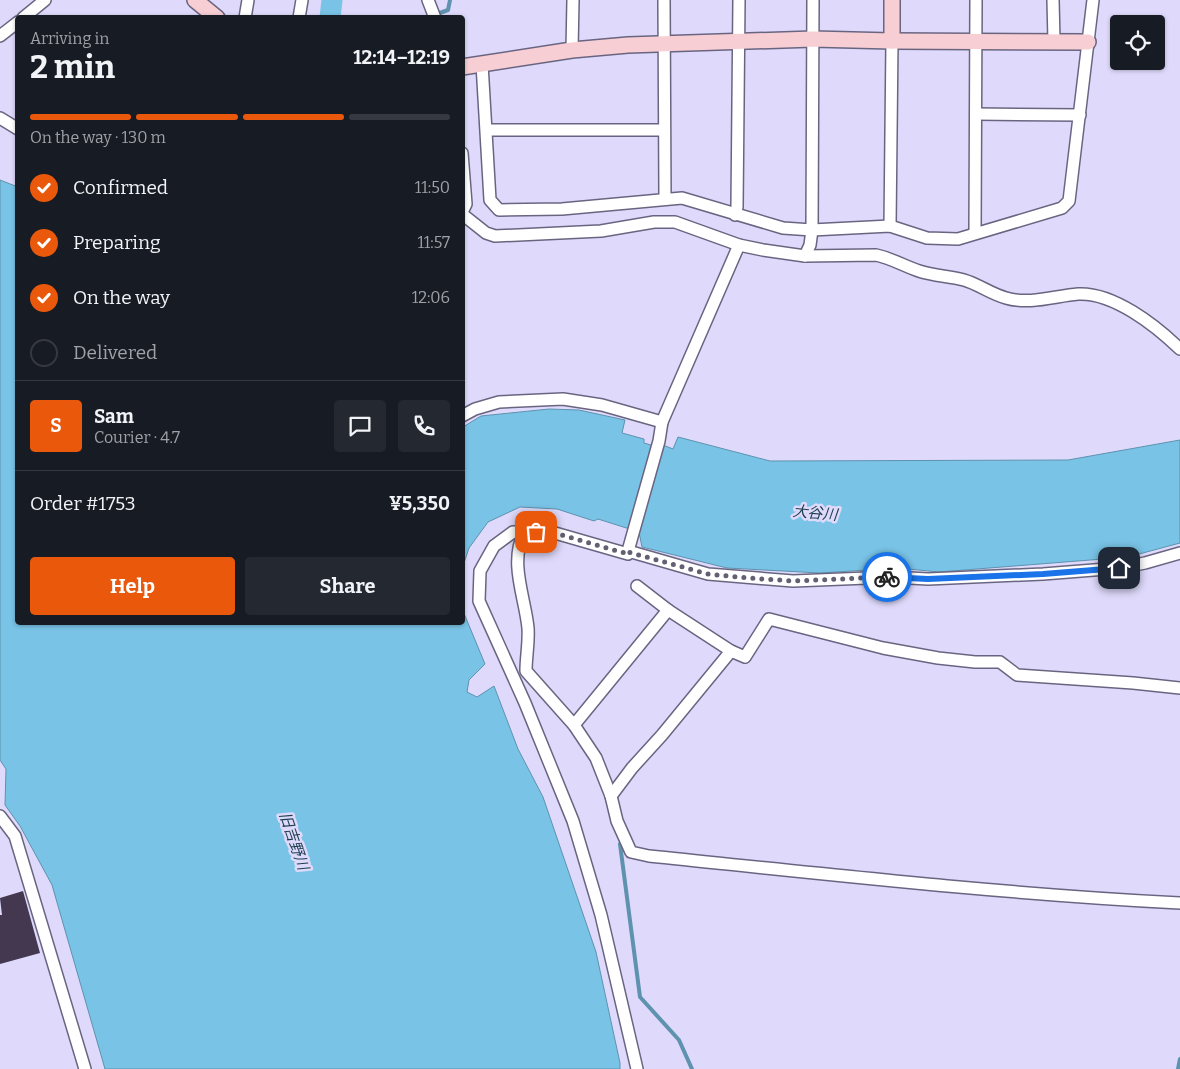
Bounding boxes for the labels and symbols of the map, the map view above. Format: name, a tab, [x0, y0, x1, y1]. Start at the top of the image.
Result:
water label: 大谷川	[792, 502, 840, 524]
pin	[515, 511, 557, 553]
pin	[1098, 547, 1140, 589]
courier	[862, 552, 912, 602]
water label: 旧吉野川	[276, 810, 313, 874]

